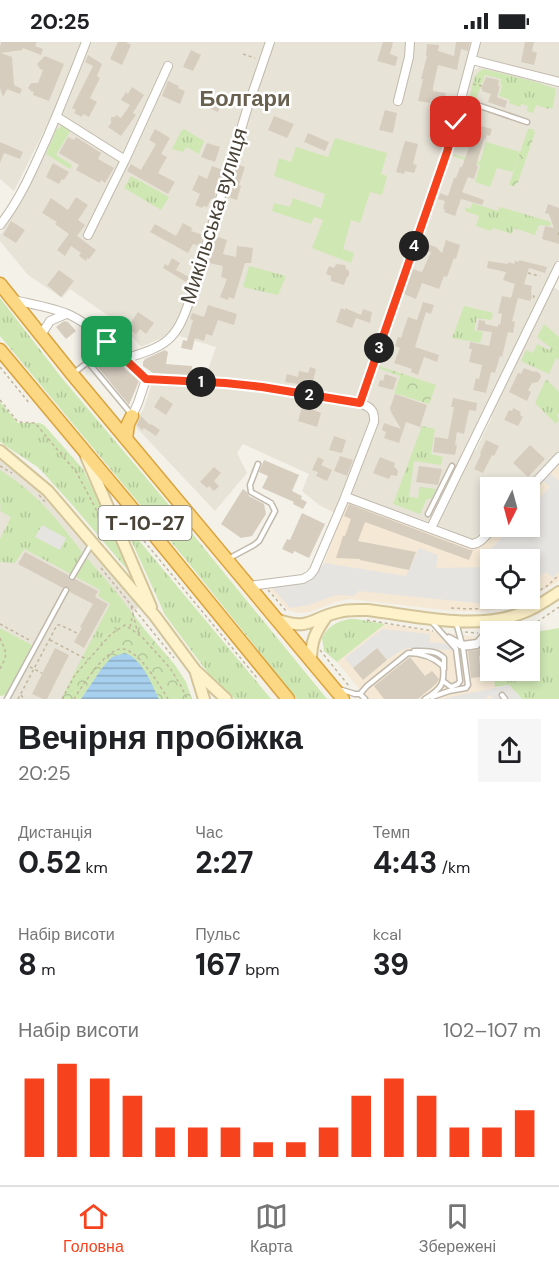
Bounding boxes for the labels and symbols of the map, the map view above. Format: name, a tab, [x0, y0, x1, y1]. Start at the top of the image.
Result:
district label: Болгари	[199, 84, 291, 113]
pin	[430, 96, 481, 147]
street label: Микільська вулиця	[174, 125, 254, 307]
pin: 4	[399, 231, 429, 261]
pin	[81, 316, 132, 367]
pin: 3	[364, 333, 394, 363]
pin: 1	[186, 367, 216, 397]
pin: 2	[294, 380, 324, 410]
north arrow	[480, 477, 540, 537]
road number: Т-10-27	[98, 506, 192, 540]

